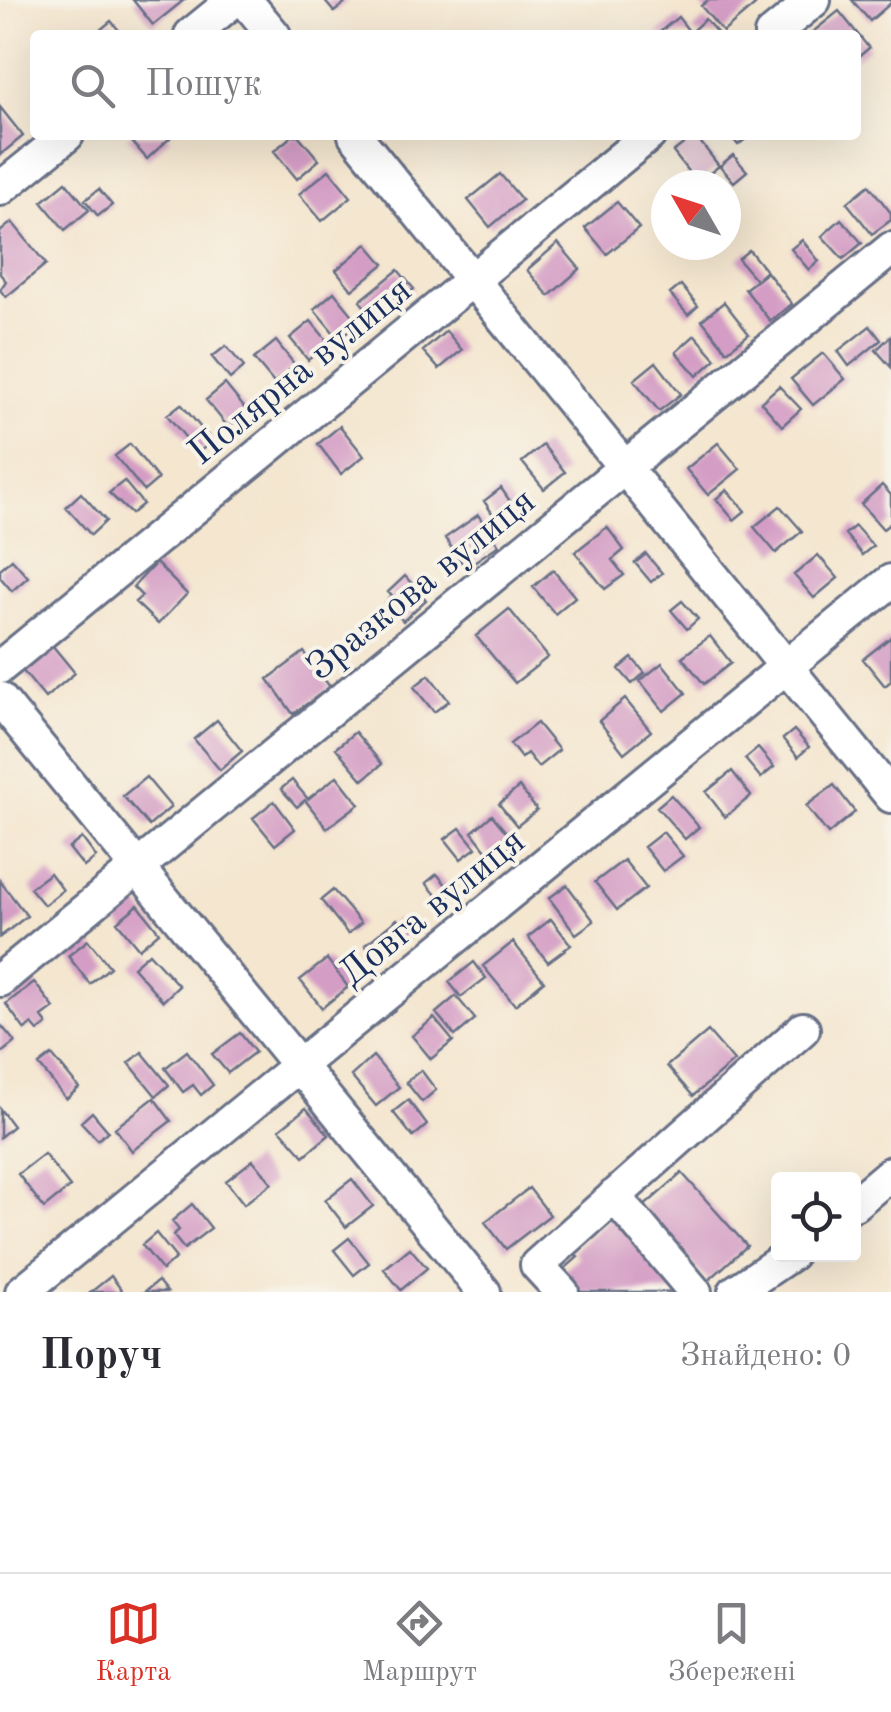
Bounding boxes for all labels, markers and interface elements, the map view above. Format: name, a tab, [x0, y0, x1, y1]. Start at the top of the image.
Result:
search box	[30, 30, 861, 140]
icon: search	[65, 58, 120, 113]
text: Пошук	[145, 66, 262, 104]
north arrow	[651, 170, 741, 260]
street label: Полярна вулиця	[182, 271, 419, 473]
street label: Зразкова вулиця	[301, 482, 543, 688]
street label: Довга вулиця	[333, 822, 533, 994]
map controls	[771, 1172, 861, 1262]
button: locate	[771, 1172, 861, 1262]
text: Поруч	[40, 1336, 162, 1378]
text: Знайдено: 0	[680, 1341, 851, 1373]
tab: Карта	[95, 1596, 171, 1691]
tab: Маршрут	[362, 1596, 477, 1691]
tab: Збережені	[668, 1596, 796, 1691]

